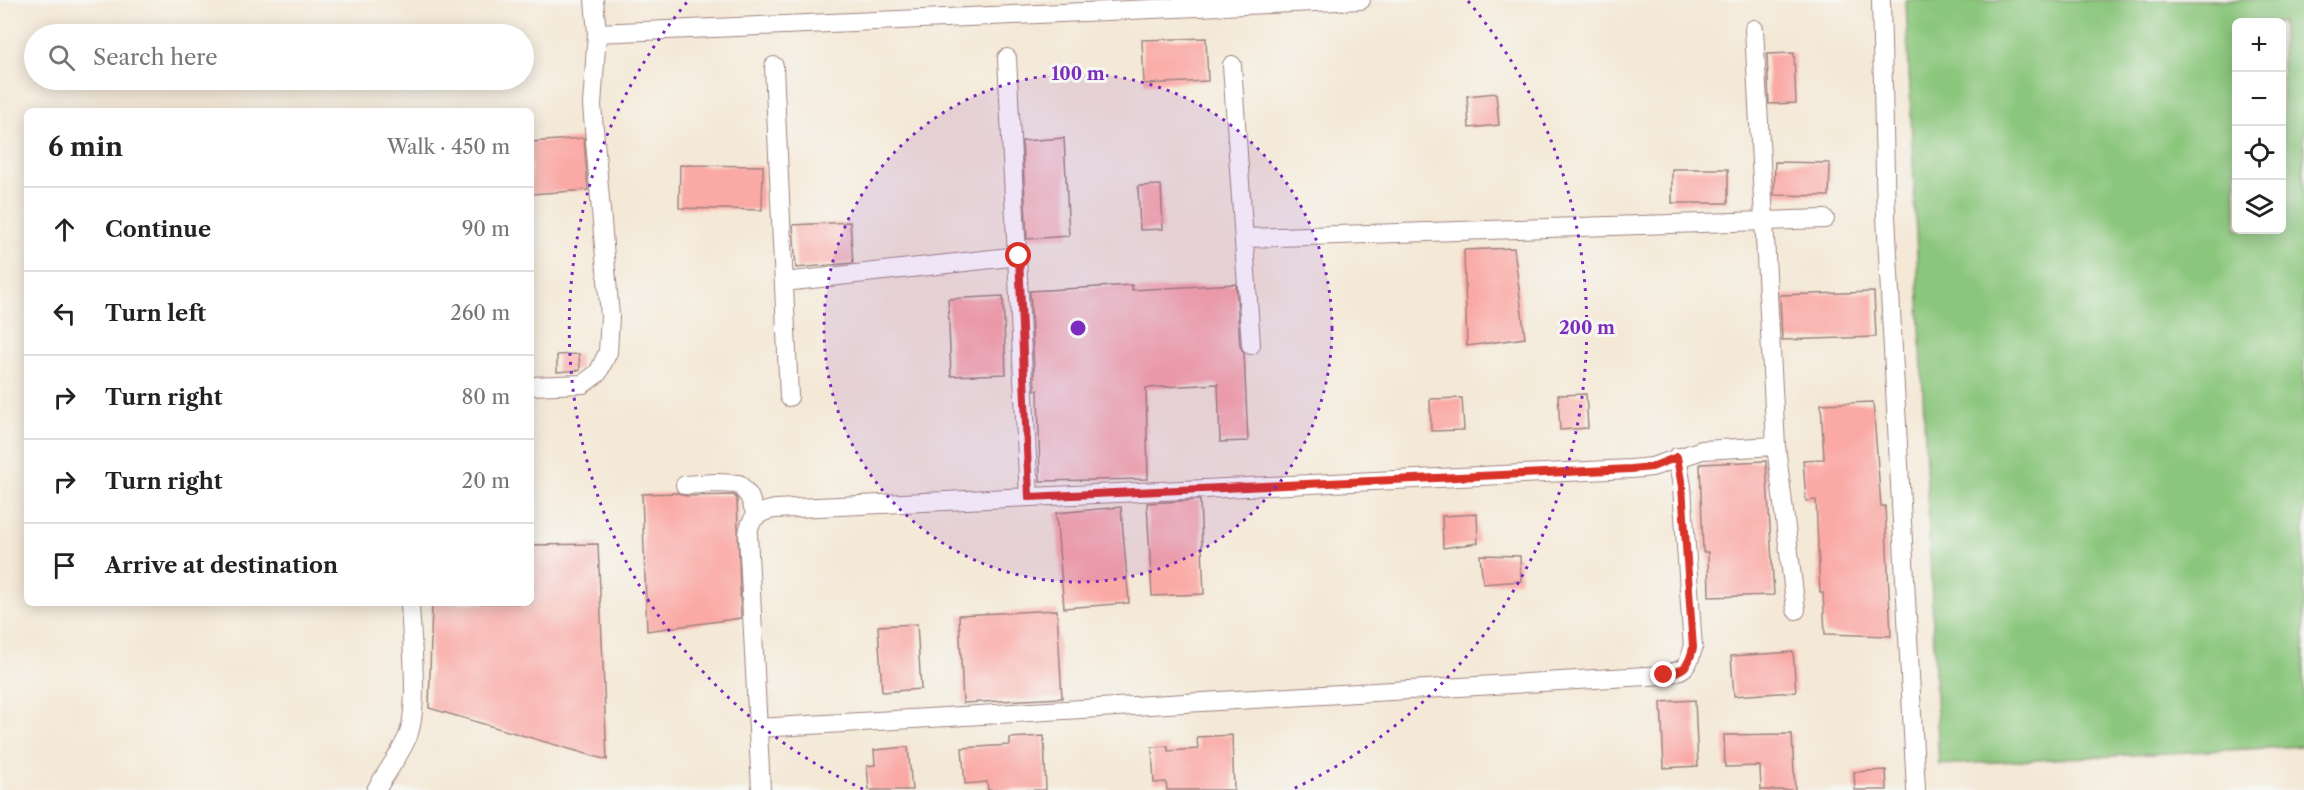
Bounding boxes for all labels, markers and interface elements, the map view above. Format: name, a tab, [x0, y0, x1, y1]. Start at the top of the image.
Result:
map controls	[2232, 18, 2286, 234]
button: +	[2232, 18, 2286, 72]
search box	[24, 24, 534, 90]
icon: search	[45, 41, 78, 74]
text: Search here	[93, 44, 218, 71]
text: 100 m	[1051, 63, 1105, 85]
button: −	[2232, 72, 2286, 126]
button: locate	[2232, 126, 2286, 180]
text: 6 min	[48, 131, 123, 163]
text: Walk · 450 m	[387, 135, 510, 159]
button: layers	[2232, 180, 2286, 234]
icon: ahead	[48, 213, 81, 246]
text: Continue	[105, 216, 211, 243]
text: 90 m	[462, 217, 510, 241]
route start	[1005, 242, 1031, 268]
icon: left	[48, 297, 81, 330]
text: Turn left	[105, 300, 206, 327]
text: 260 m	[450, 301, 510, 325]
text: 200 m	[1559, 317, 1615, 339]
centre of rings	[1068, 318, 1088, 338]
icon: right	[48, 381, 81, 414]
text: Turn right	[105, 384, 223, 411]
text: 80 m	[462, 385, 510, 409]
icon: right	[48, 465, 81, 498]
text: Turn right	[105, 468, 223, 495]
text: 20 m	[462, 469, 510, 493]
icon: arrive	[48, 549, 81, 582]
text: Arrive at destination	[105, 552, 338, 579]
route end	[1650, 661, 1676, 687]

